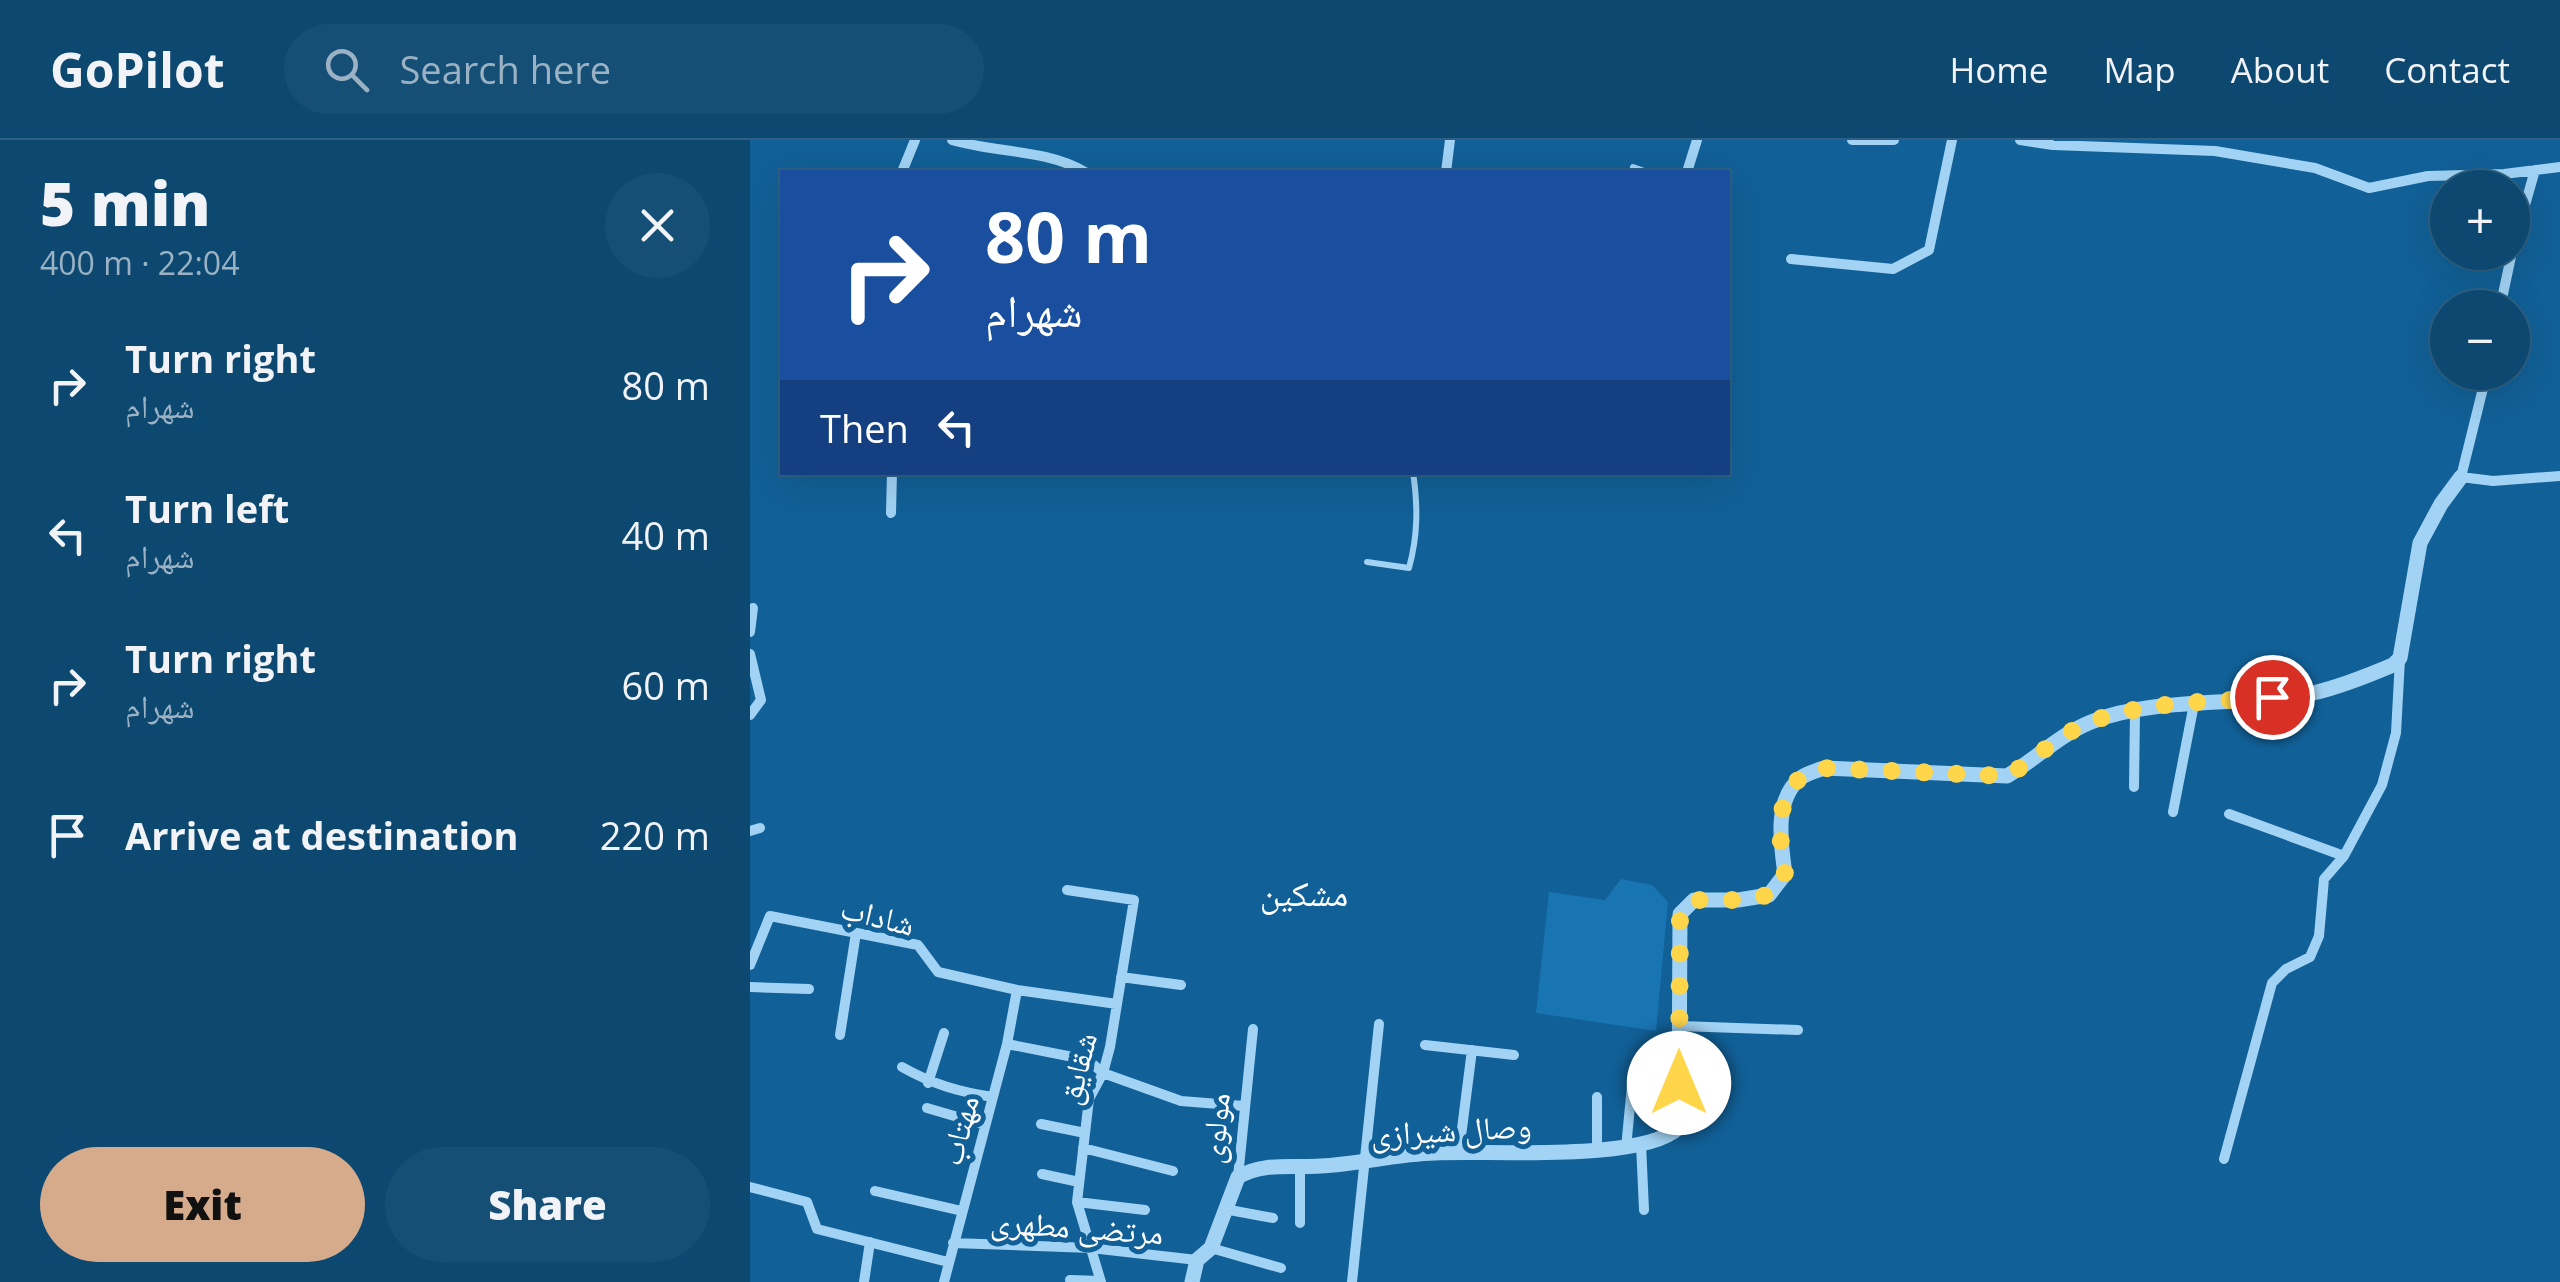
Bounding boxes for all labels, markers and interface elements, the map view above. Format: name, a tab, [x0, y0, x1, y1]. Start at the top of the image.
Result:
search box	[284, 24, 984, 114]
text: GoPilot	[50, 37, 224, 102]
icon: search	[319, 42, 374, 97]
text: Search here	[399, 43, 611, 95]
text: Home	[1949, 46, 2048, 93]
text: Map	[2103, 46, 2176, 93]
text: About	[2231, 46, 2329, 93]
text: Contact	[2384, 46, 2510, 93]
text: 5 min	[40, 162, 210, 244]
map controls	[2430, 170, 2530, 390]
button: +	[2430, 170, 2530, 270]
button: close	[605, 173, 710, 278]
text: 80 m	[985, 188, 1152, 284]
icon: right	[820, 210, 950, 340]
text: 400 m · 22:04	[40, 241, 239, 284]
text: شهرام	[985, 279, 1083, 340]
button: −	[2430, 290, 2530, 390]
text: Turn right	[125, 332, 316, 384]
icon: right	[40, 358, 95, 413]
text: 80 m	[621, 359, 710, 411]
text: شهرام	[125, 384, 194, 427]
icon: left	[929, 400, 984, 455]
text: Then	[820, 402, 909, 454]
text: Turn left	[125, 482, 289, 534]
icon: left	[40, 508, 95, 563]
text: 40 m	[621, 509, 710, 561]
text: شهرام	[125, 534, 194, 577]
text: Turn right	[125, 632, 316, 684]
pin	[2230, 655, 2315, 740]
icon: right	[40, 658, 95, 713]
text: 60 m	[621, 659, 710, 711]
icon: arrive	[2245, 670, 2300, 725]
text: شهرام	[125, 684, 194, 727]
icon: arrive	[40, 808, 95, 863]
text: Arrive at destination	[125, 809, 519, 861]
text: 220 m	[600, 809, 710, 861]
district label: مشکین	[1260, 869, 1348, 916]
street label: شاداب	[837, 885, 919, 945]
street label: شقایق	[1046, 1027, 1106, 1109]
position arrow	[1627, 1031, 1731, 1135]
street label: مهتاب	[928, 1090, 988, 1170]
street label: مولوی	[1189, 1090, 1239, 1166]
street label: وصال شیرازی	[1370, 1103, 1532, 1155]
button: Exit	[40, 1147, 365, 1262]
button: Share	[385, 1147, 710, 1262]
street label: مرتضی مطهری	[989, 1199, 1165, 1253]

